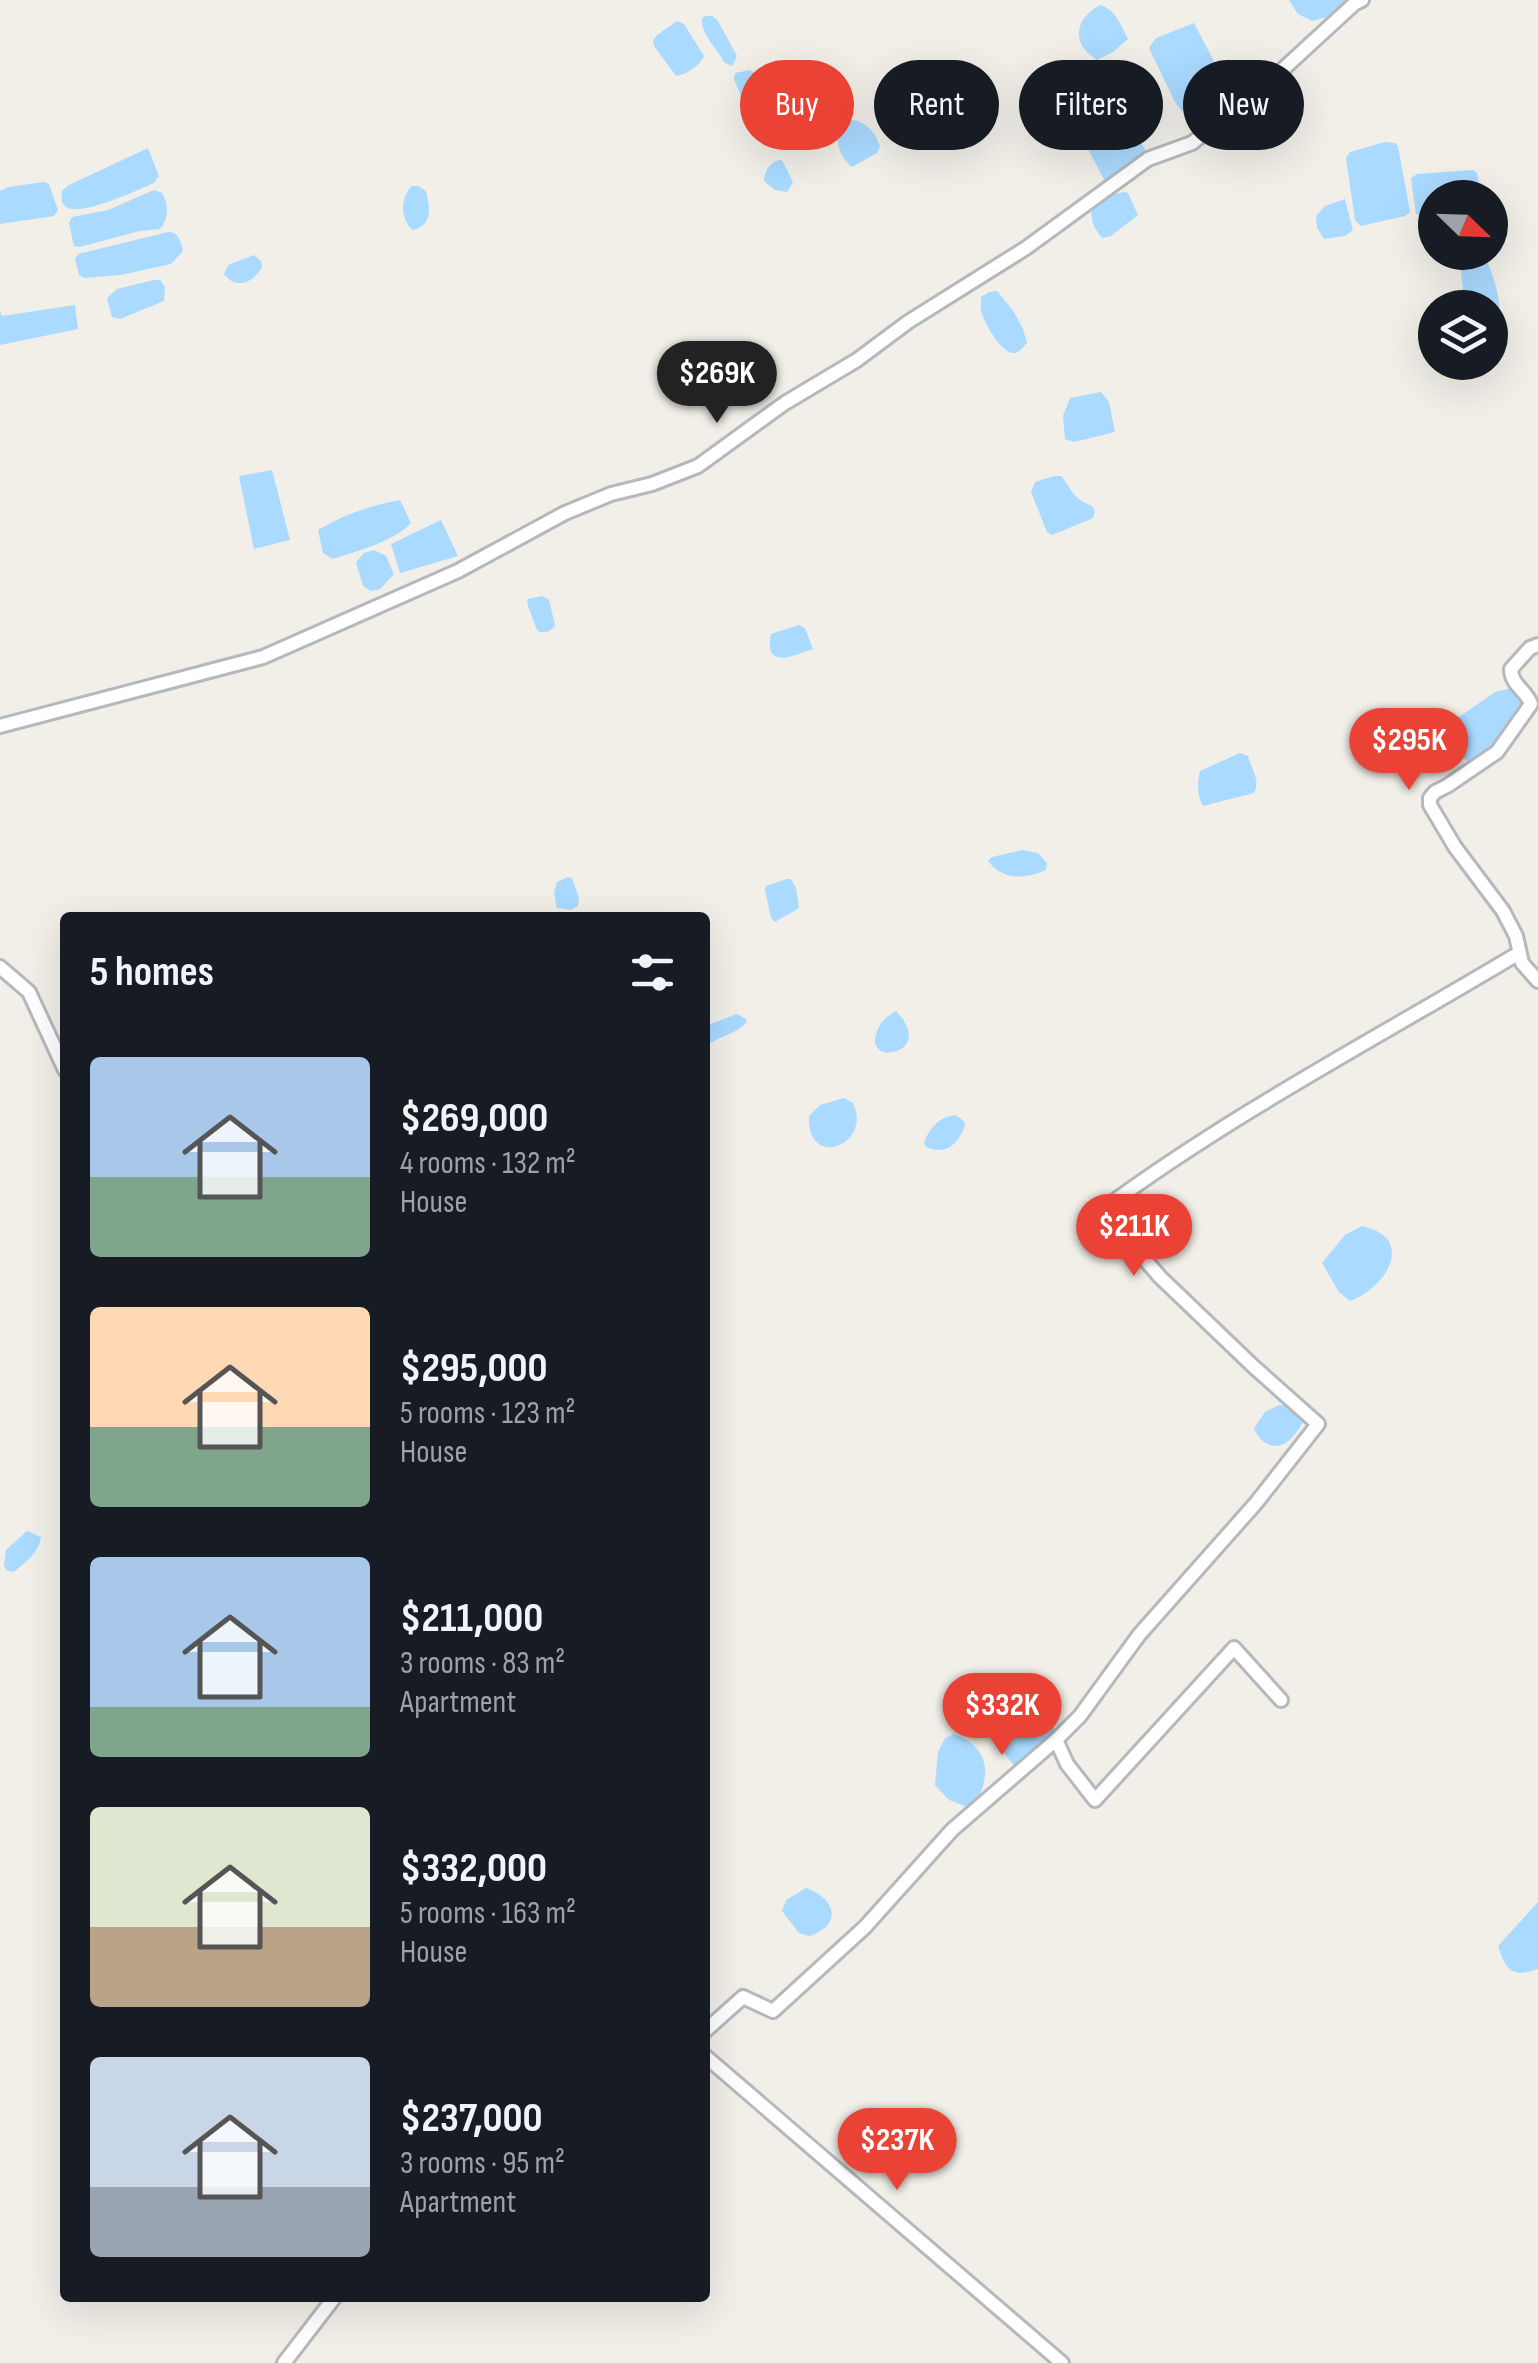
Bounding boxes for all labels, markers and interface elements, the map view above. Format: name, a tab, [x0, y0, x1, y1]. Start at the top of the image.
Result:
chip: Buy	[740, 60, 854, 150]
chip: Rent	[874, 60, 999, 150]
chip: Filters	[1019, 60, 1163, 150]
chip: New	[1183, 60, 1304, 150]
north arrow	[1418, 180, 1508, 270]
map controls	[1418, 180, 1508, 380]
button: layers	[1418, 290, 1508, 380]
pin: $269K	[647, 341, 787, 426]
text: $269K	[679, 354, 755, 393]
pin: $295K	[1339, 708, 1479, 793]
text: $295K	[1371, 721, 1447, 760]
icon: filters	[625, 945, 680, 1000]
text: 5 homes	[90, 947, 214, 998]
text: $269,000	[400, 1093, 548, 1144]
icon: home	[170, 1097, 290, 1217]
text: 4 rooms · 132 m²	[400, 1144, 576, 1183]
text: House	[400, 1183, 467, 1222]
pin: $211K	[1064, 1194, 1204, 1279]
text: $211K	[1098, 1207, 1170, 1246]
text: $295,000	[400, 1343, 548, 1394]
icon: home	[170, 1347, 290, 1467]
text: 5 rooms · 123 m²	[400, 1394, 576, 1433]
text: House	[400, 1433, 467, 1472]
text: $211,000	[400, 1593, 543, 1644]
icon: home	[170, 1597, 290, 1717]
text: 3 rooms · 83 m²	[400, 1644, 565, 1683]
pin: $332K	[932, 1673, 1072, 1758]
text: Apartment	[400, 1683, 516, 1722]
text: $332K	[965, 1686, 1039, 1725]
text: $332,000	[400, 1843, 547, 1894]
icon: home	[170, 1847, 290, 1967]
text: 5 rooms · 163 m²	[400, 1894, 576, 1933]
text: House	[400, 1933, 467, 1972]
text: $237,000	[400, 2093, 542, 2144]
icon: home	[170, 2097, 290, 2217]
pin: $237K	[827, 2108, 967, 2193]
text: $237K	[860, 2121, 934, 2160]
text: 3 rooms · 95 m²	[400, 2144, 565, 2183]
text: Apartment	[400, 2183, 516, 2222]

